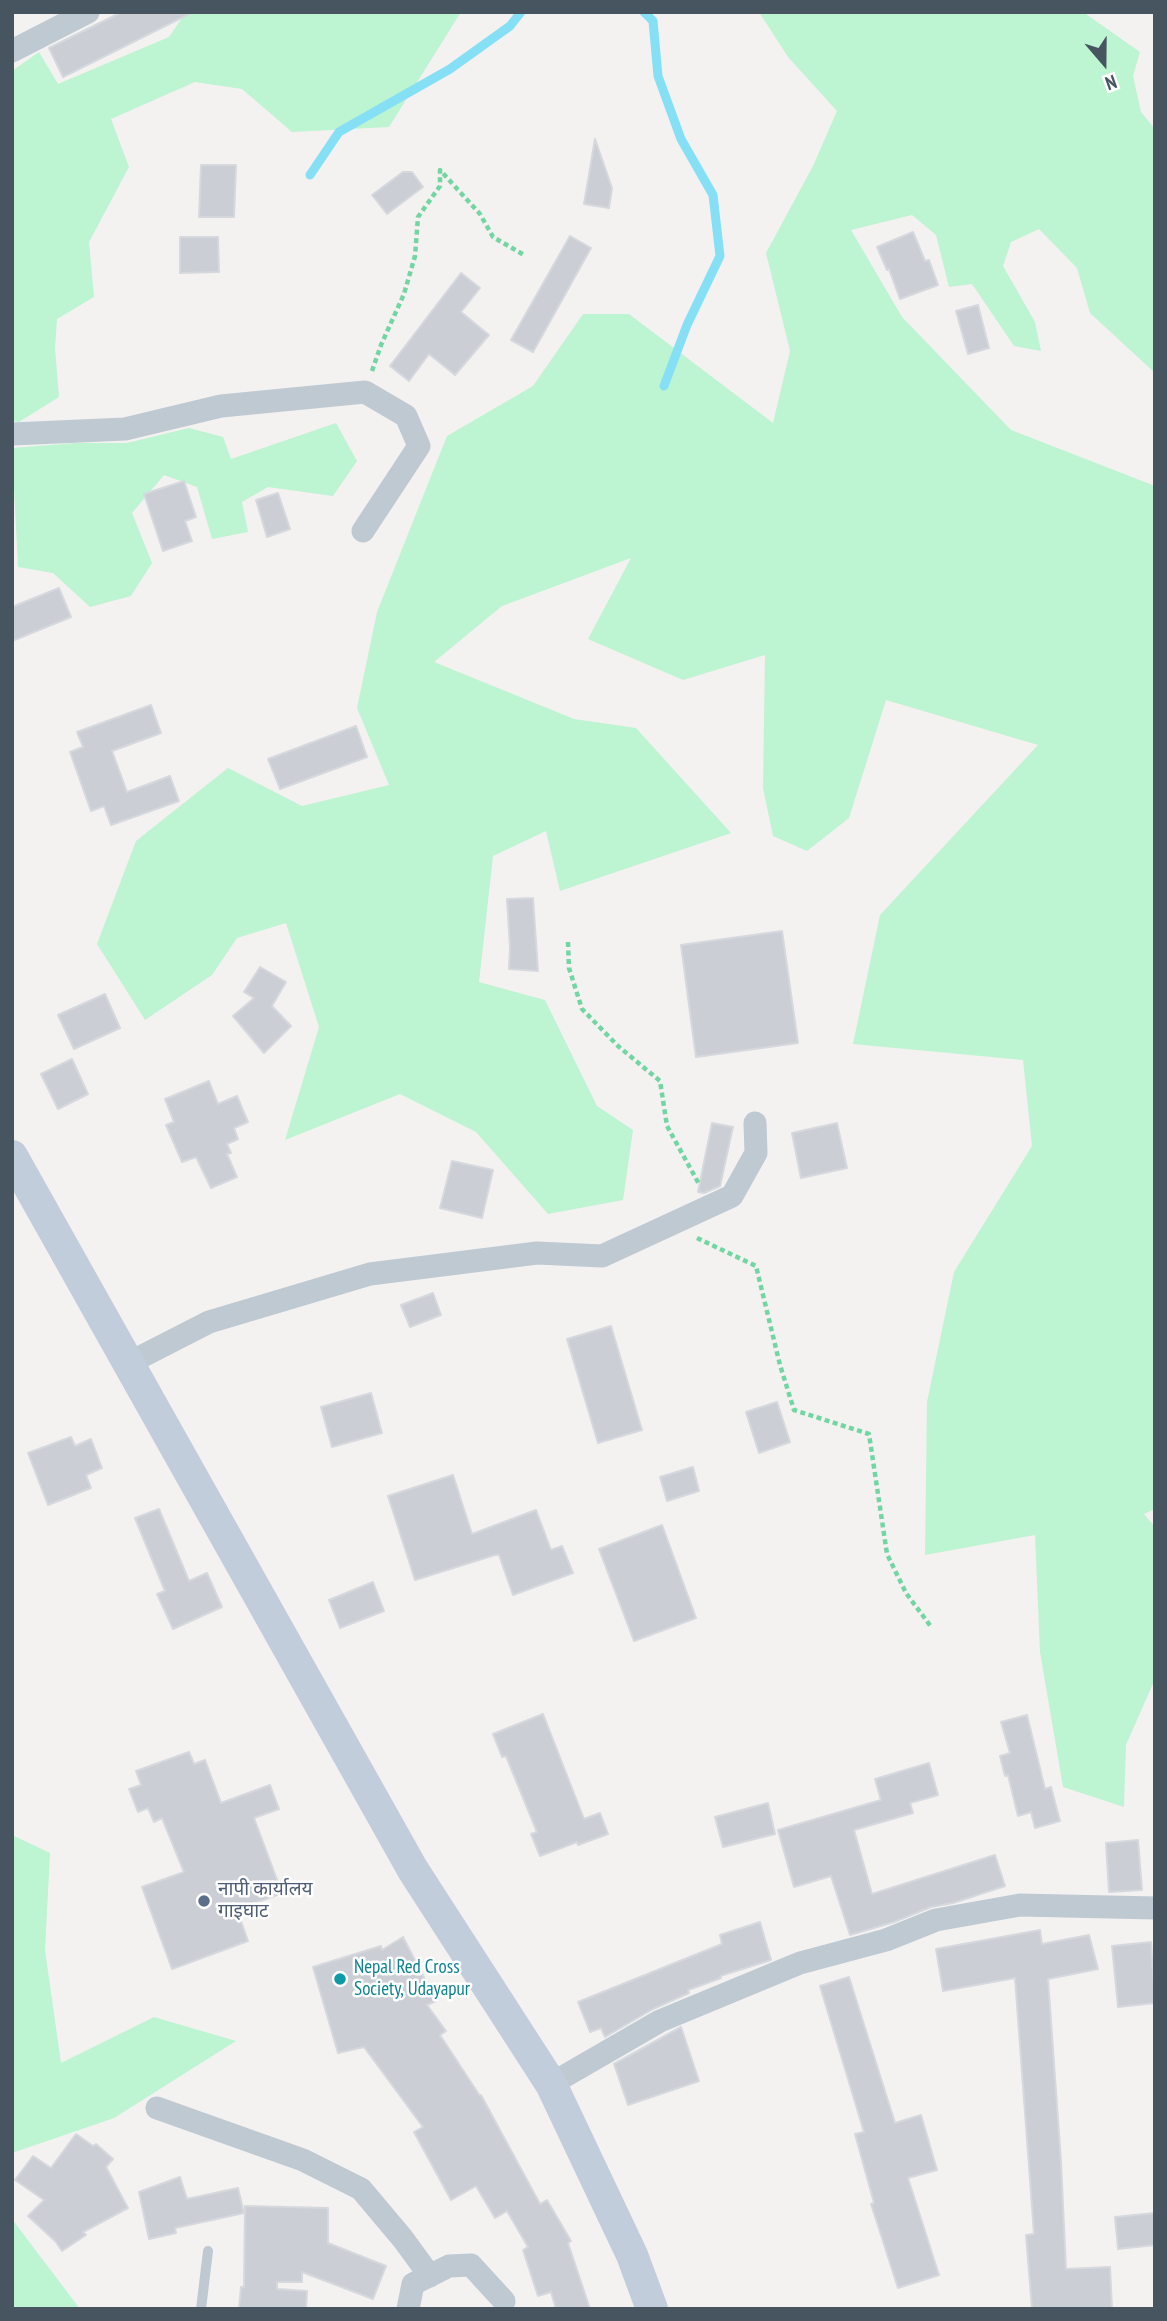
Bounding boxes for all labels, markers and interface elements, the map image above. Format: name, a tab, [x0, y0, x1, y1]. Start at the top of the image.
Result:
north arrow	[1069, 28, 1139, 98]
text: N	[1102, 70, 1120, 96]
place label: नापी कार्यालय गाइघाट	[218, 1879, 313, 1923]
marker: नापी कार्यालय गाइघाट	[196, 1893, 212, 1909]
place label: Nepal Red Cross Society, Udayapur	[354, 1957, 470, 2001]
marker: Nepal Red Cross Society, Udayapur	[332, 1971, 348, 1987]

